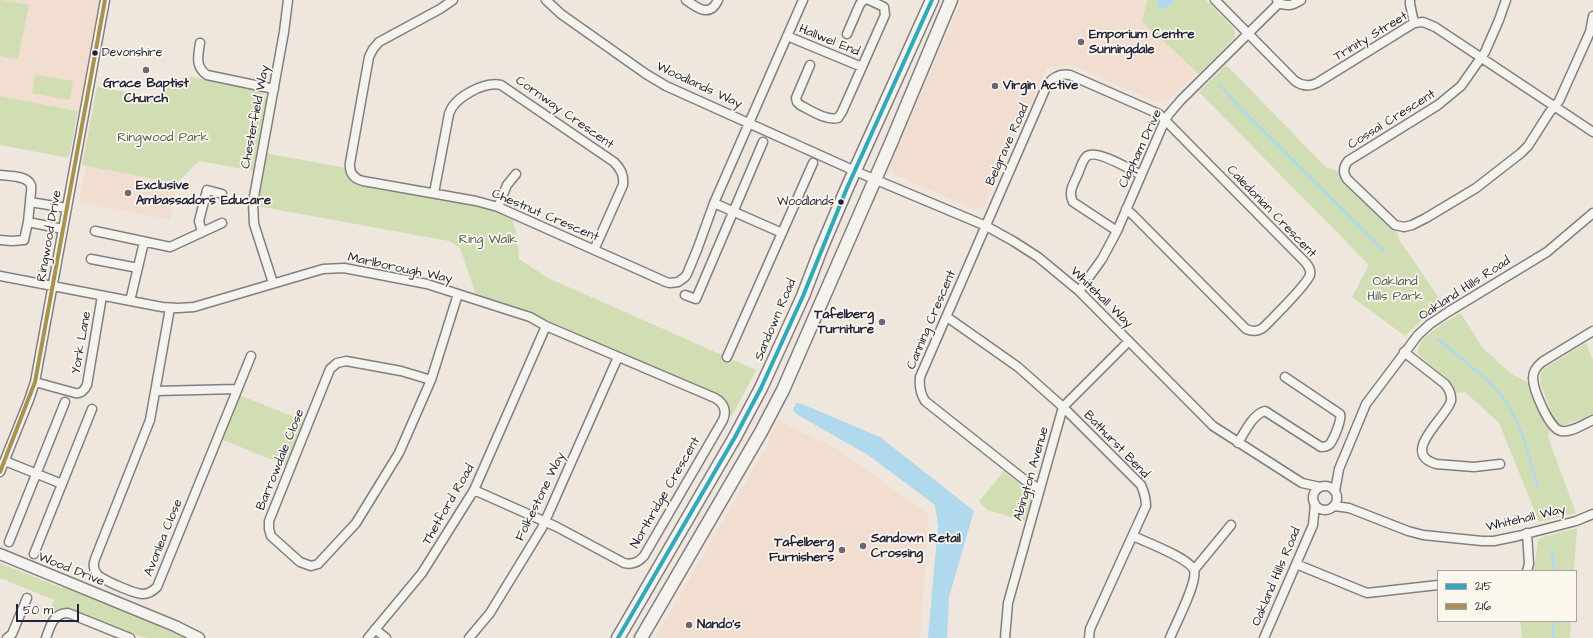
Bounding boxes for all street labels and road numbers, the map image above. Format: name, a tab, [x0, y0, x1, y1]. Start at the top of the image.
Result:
street label: Trinity Street	[1331, 9, 1411, 65]
street label: Hallwel End	[796, 22, 862, 60]
street label: Woodlands Way	[654, 59, 744, 113]
street label: Chesterfield Way	[238, 64, 274, 170]
street label: Cornway Crescent	[512, 73, 616, 153]
street label: Cossal Crescent	[1345, 87, 1439, 153]
street label: Belgrave Road	[983, 102, 1033, 188]
street label: Clapham Drive	[1116, 107, 1166, 191]
street label: Caledonian Crescent	[1223, 162, 1319, 262]
street label: Chestnut Crescent	[489, 186, 601, 246]
street label: Ringwood Drive	[34, 189, 66, 283]
street label: Marlborough Way	[346, 250, 454, 288]
street label: Oakland Hills Road	[1416, 254, 1514, 324]
street label: Whitehall Way	[1066, 264, 1136, 332]
street label: Canning Crescent	[904, 268, 960, 372]
street label: Sandown Road	[752, 277, 800, 363]
street label: York Lane	[69, 310, 95, 376]
street label: Barrowdale Close	[254, 407, 308, 513]
street label: Bathurst Bend	[1080, 408, 1152, 482]
street label: Abington Avenue	[1011, 425, 1053, 523]
street label: Northridge Crescent	[628, 435, 704, 551]
street label: Folkestone Way	[513, 450, 569, 544]
street label: Thetford Road	[420, 462, 478, 548]
street label: Avonlea Close	[141, 497, 187, 579]
street label: Whitehall Way	[1485, 502, 1567, 536]
street label: Oakland Hills Road	[1249, 525, 1305, 629]
street label: Wood Drive	[36, 550, 106, 590]

